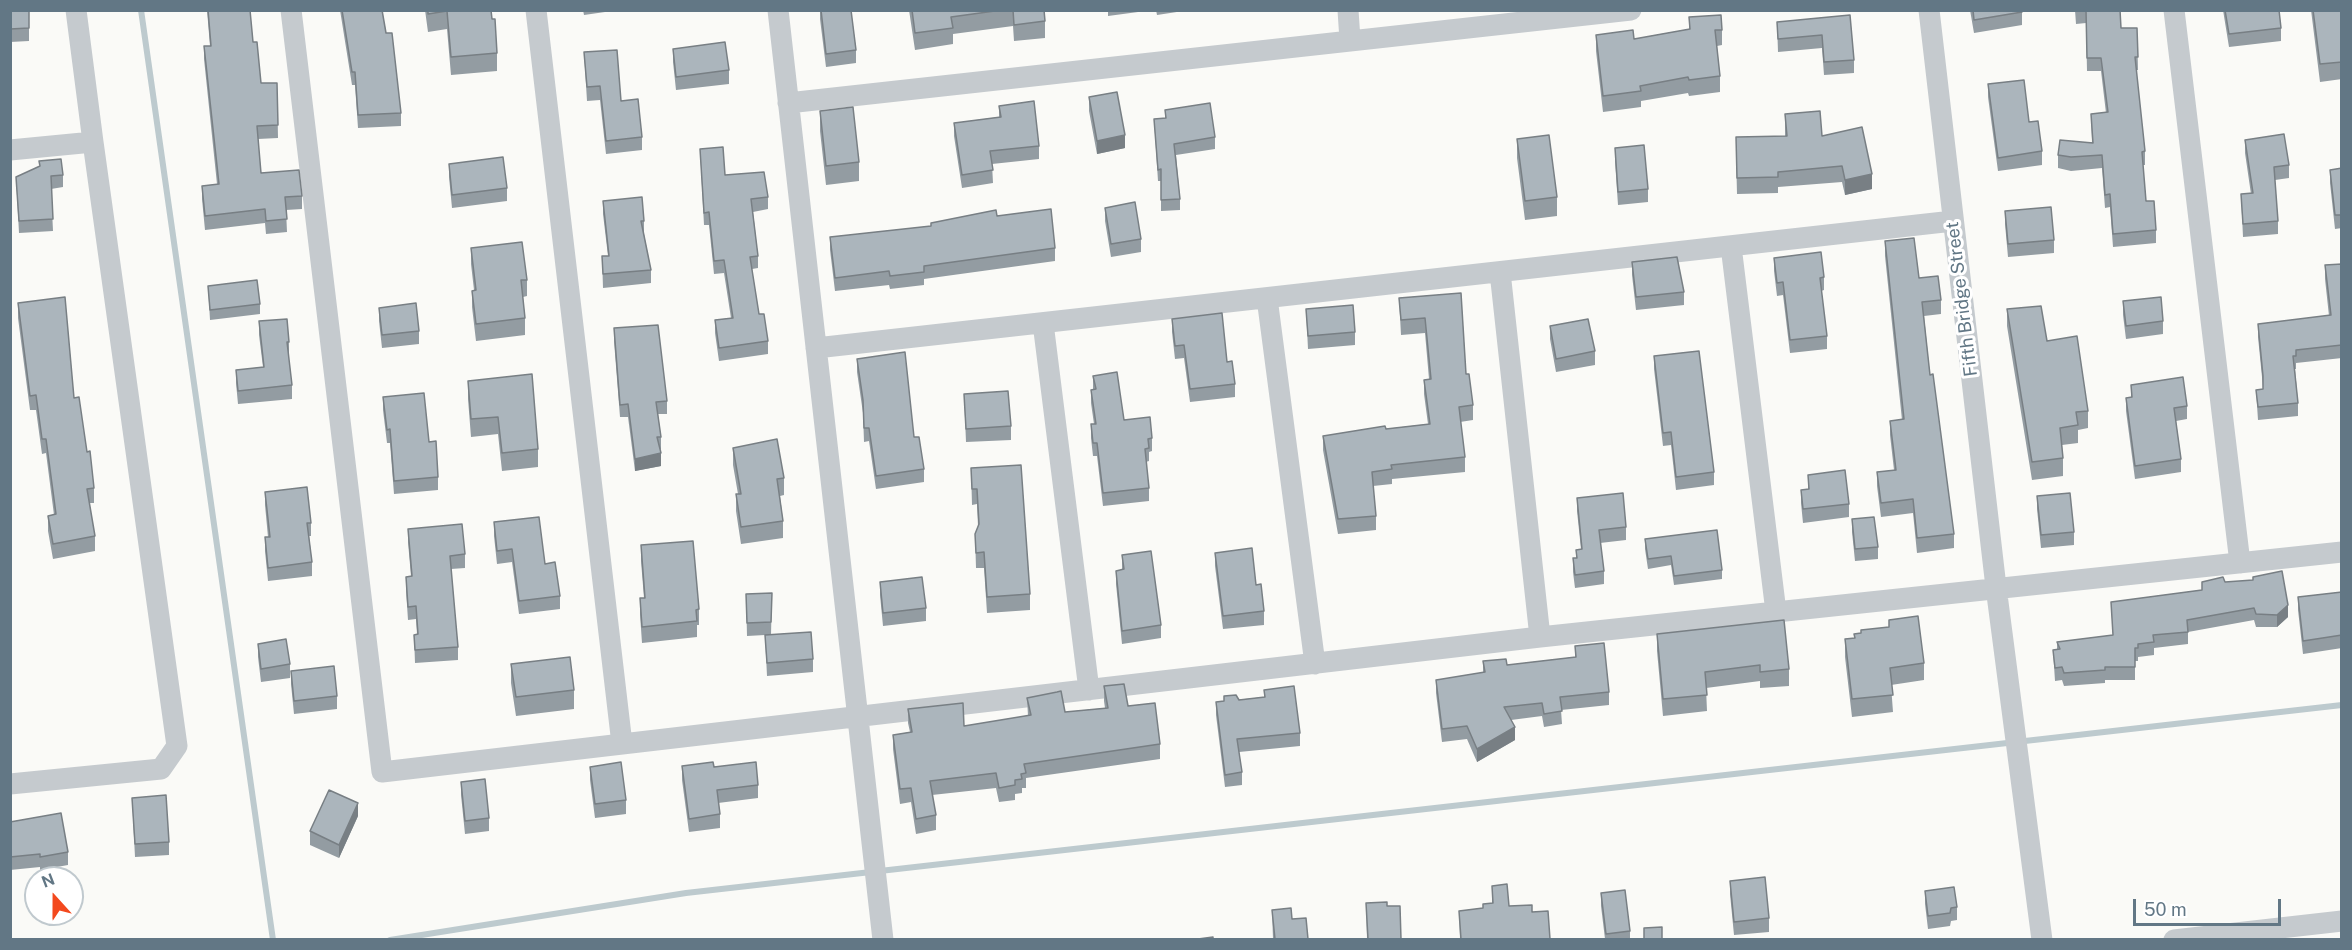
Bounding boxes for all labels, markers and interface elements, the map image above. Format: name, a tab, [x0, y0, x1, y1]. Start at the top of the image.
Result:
street label: Fifth Bridge Street	[1942, 220, 1982, 378]
north arrow	[24, 866, 84, 926]
text: N	[39, 869, 57, 892]
scale bar	[2136, 887, 2284, 925]
text: 50 m	[2144, 899, 2187, 920]

